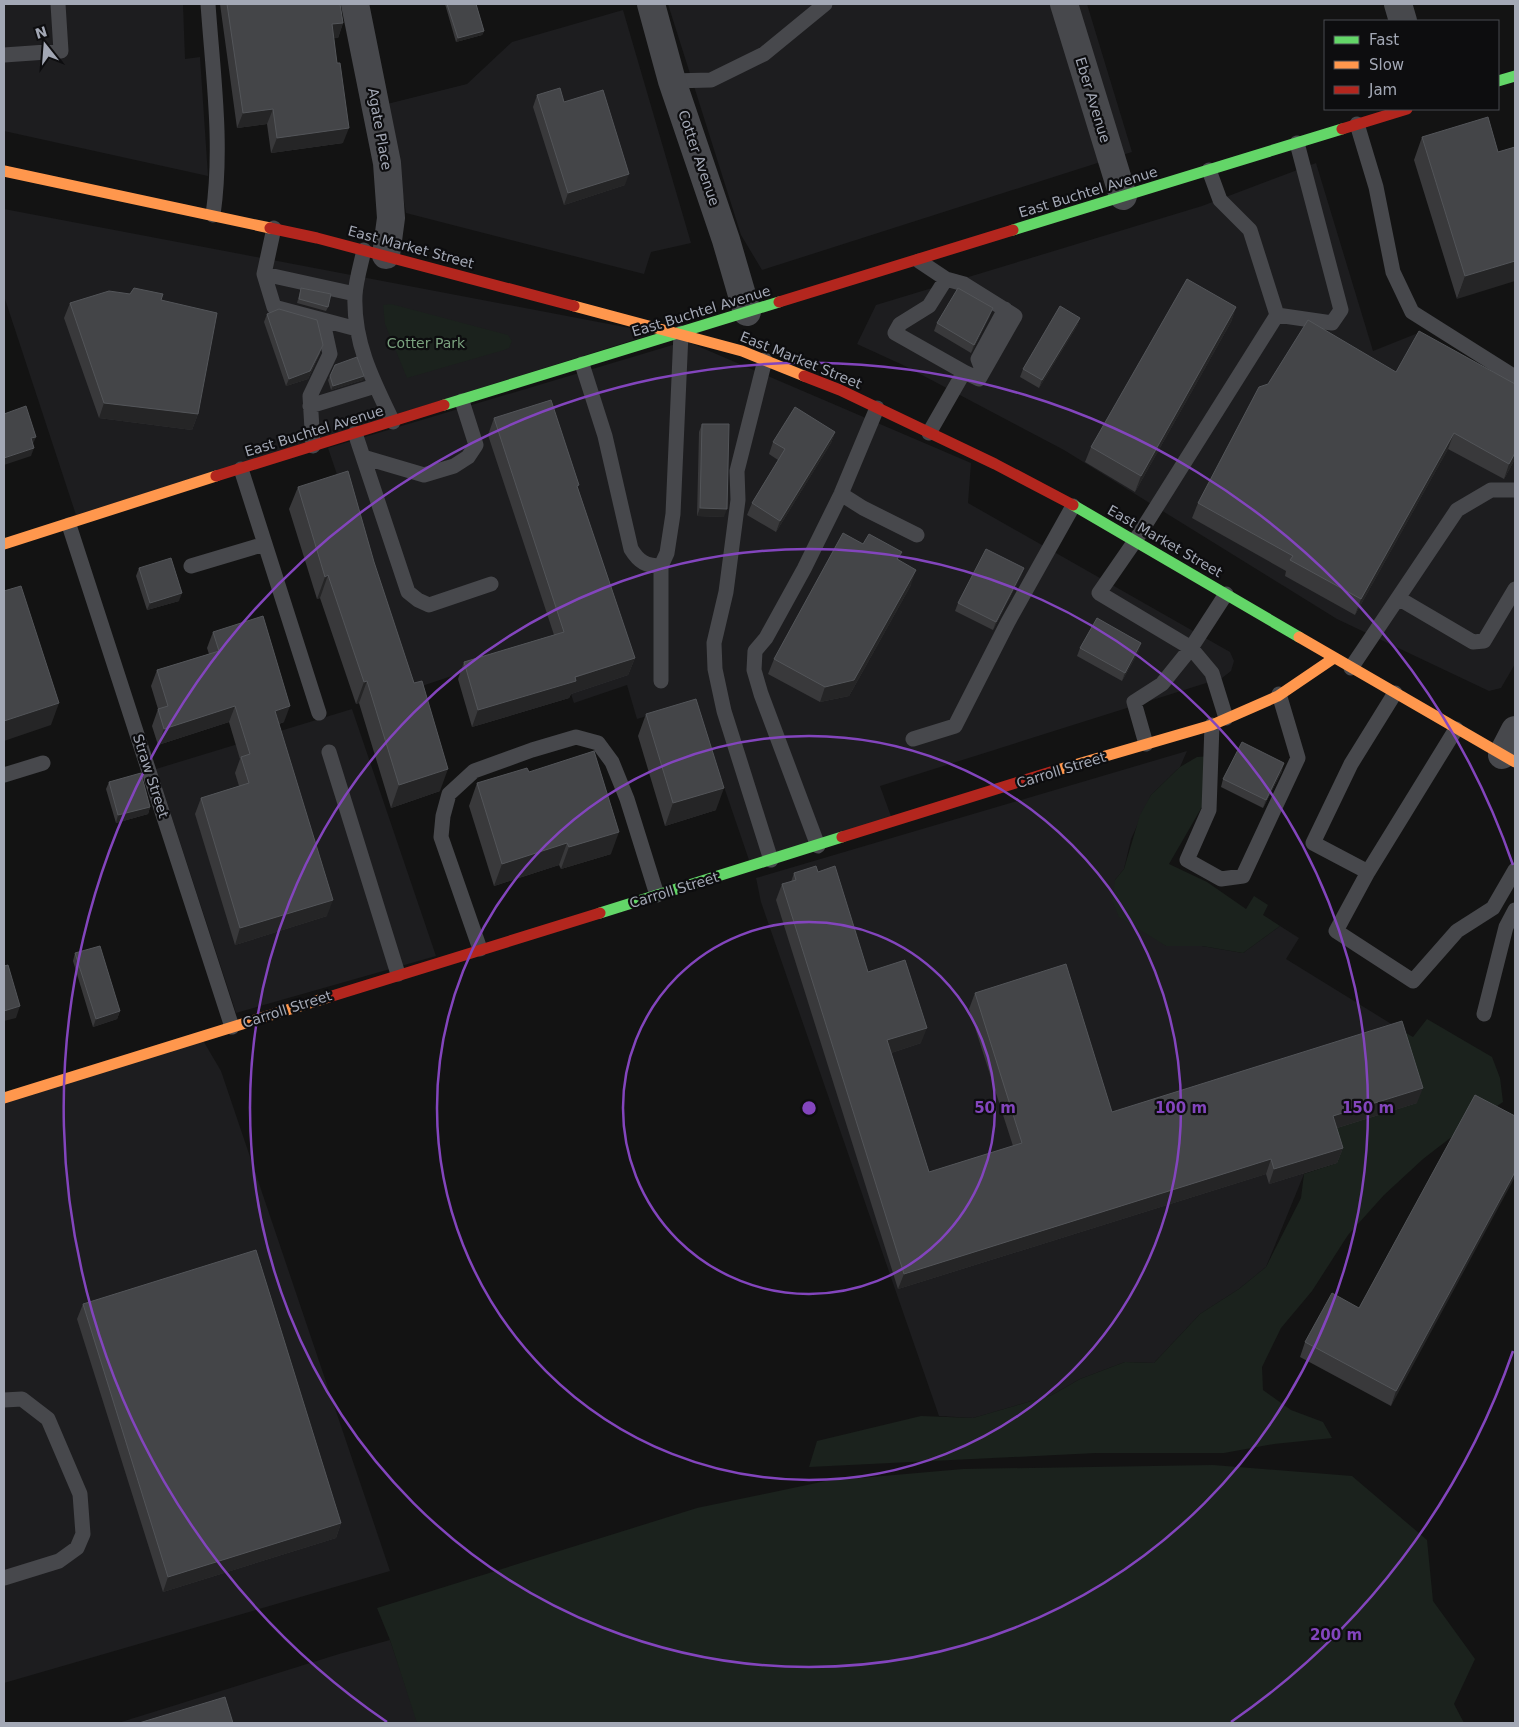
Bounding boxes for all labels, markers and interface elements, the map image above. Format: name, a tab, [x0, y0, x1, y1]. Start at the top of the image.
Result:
north arrow	[20, 20, 70, 70]
legend	[1324, 20, 1499, 110]
text: N	[33, 23, 49, 42]
text: Fast	[1369, 31, 1399, 49]
street label: Eber Avenue	[1072, 55, 1114, 145]
text: Slow	[1369, 56, 1404, 74]
text: Jam	[1368, 81, 1397, 99]
street label: Agate Place	[365, 87, 395, 171]
street label: Cotter Avenue	[675, 108, 723, 208]
street label: East Buchtel Avenue	[1017, 163, 1159, 221]
street label: East Market Street	[346, 222, 476, 272]
street label: East Buchtel Avenue	[630, 282, 772, 340]
street label: East Market Street	[738, 328, 865, 392]
park label: Cotter Park	[387, 335, 466, 351]
street label: East Buchtel Avenue	[243, 402, 385, 460]
street label: East Market Street	[1105, 502, 1226, 581]
street label: Straw Street	[130, 732, 172, 820]
street label: Carroll Street	[1014, 749, 1108, 791]
street label: Carroll Street	[627, 869, 721, 911]
street label: Carroll Street	[240, 987, 334, 1031]
centre of rings	[800, 1099, 818, 1117]
text: 50 m	[974, 1099, 1016, 1117]
text: 100 m	[1155, 1099, 1207, 1117]
text: 150 m	[1342, 1099, 1394, 1117]
text: 200 m	[1310, 1626, 1362, 1644]

